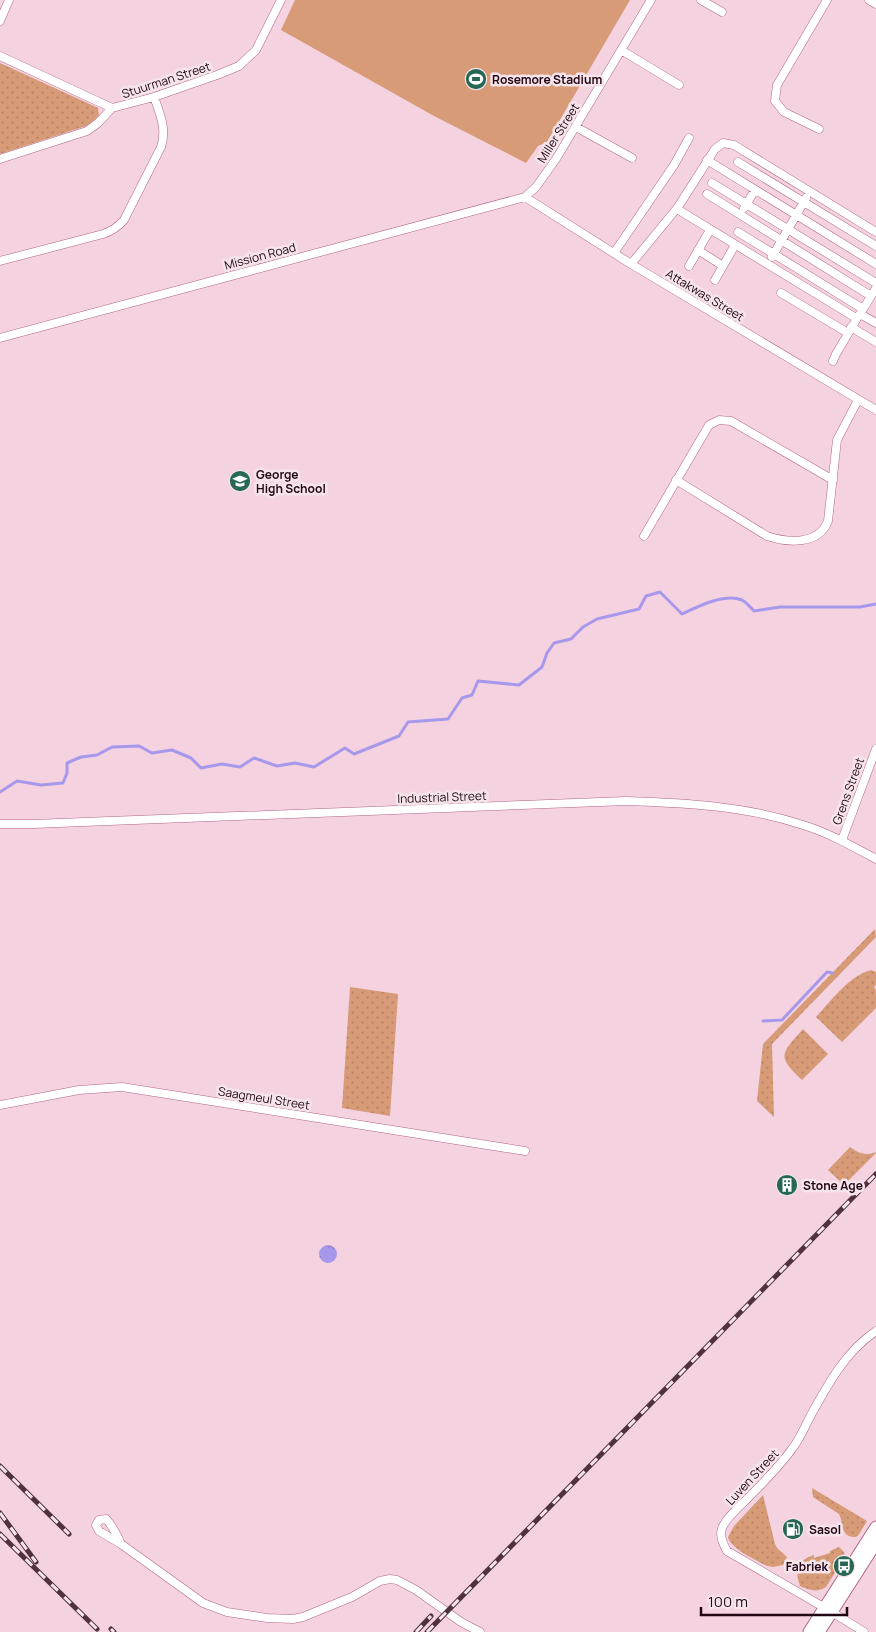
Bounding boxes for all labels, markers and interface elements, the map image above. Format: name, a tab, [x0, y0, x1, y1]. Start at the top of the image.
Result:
street label: Stuurman Street	[119, 58, 213, 102]
sports icon: Rosemore Stadium	[464, 67, 488, 91]
place label: Rosemore Stadium	[492, 71, 602, 88]
street label: Miller Street	[533, 100, 583, 166]
street label: Mission Road	[222, 238, 298, 274]
street label: Attakwas Street	[663, 265, 748, 325]
place label: George High School	[256, 466, 326, 497]
school or university icon: George High School	[228, 469, 252, 493]
street label: Grens Street	[828, 755, 868, 827]
street label: Industrial Street	[397, 787, 487, 807]
street label: Saagmeul Street	[217, 1082, 311, 1114]
building icon: Stone Age	[775, 1173, 799, 1197]
place label: Stone Age	[803, 1177, 863, 1194]
street label: Luven Street	[722, 1445, 782, 1509]
fuel station icon: Sasol	[781, 1517, 805, 1541]
place label: Sasol	[809, 1521, 841, 1538]
bus stop icon: Fabriek	[832, 1554, 856, 1578]
place label: Fabriek	[786, 1558, 829, 1575]
scale bar	[701, 1584, 847, 1616]
text: 100 m	[708, 1591, 748, 1612]

